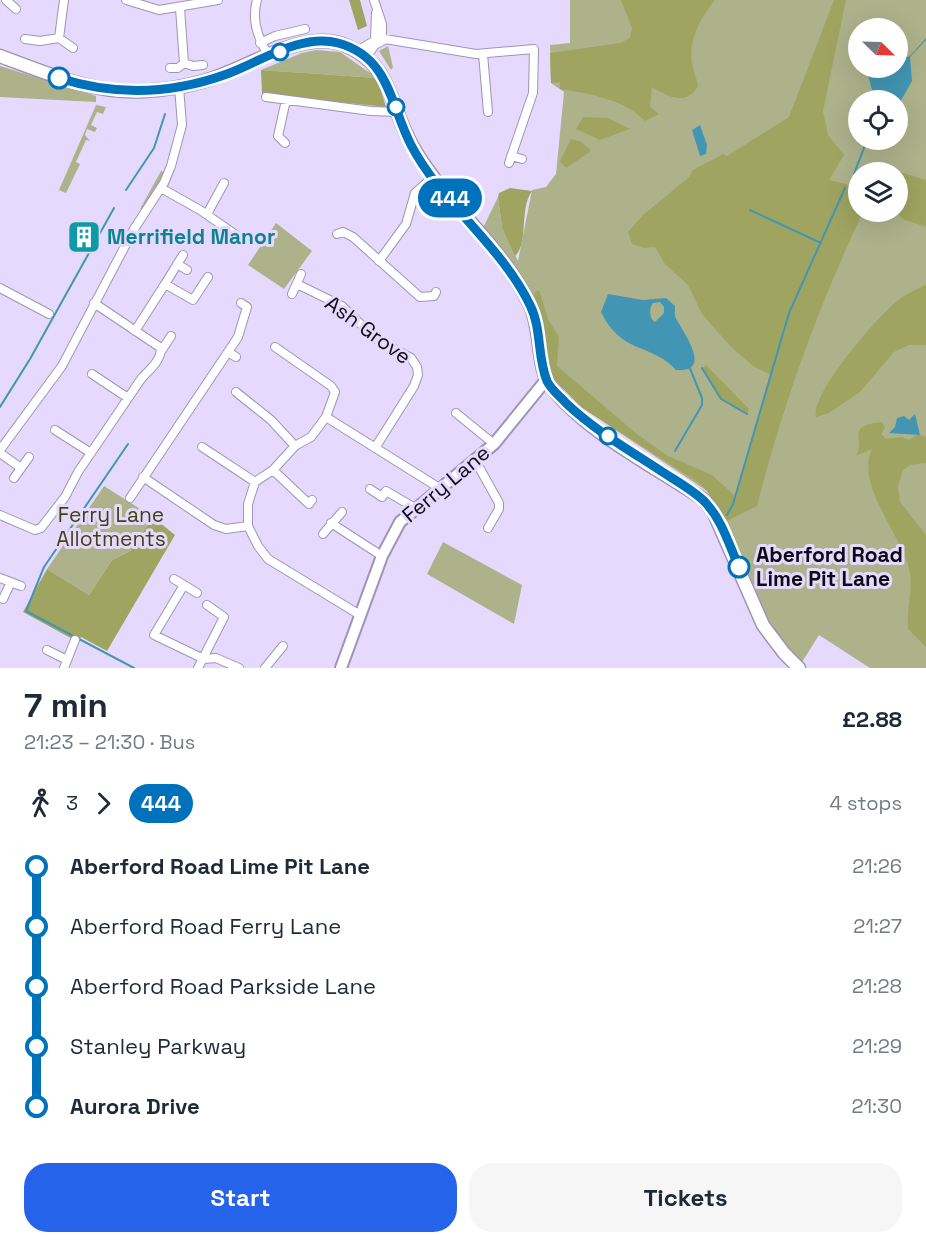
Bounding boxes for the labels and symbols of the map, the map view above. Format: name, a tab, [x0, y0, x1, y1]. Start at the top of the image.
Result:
north arrow	[848, 18, 908, 78]
unlabelled marker	[271, 43, 289, 61]
unlabelled marker	[48, 67, 70, 89]
unlabelled marker	[387, 98, 405, 116]
line badge: 444	[416, 178, 484, 218]
building icon: Merrifield Manor	[66, 219, 102, 255]
place label: Merrifield Manor	[107, 223, 275, 250]
street label: Ash Grove	[320, 289, 417, 370]
unlabelled marker	[599, 427, 617, 445]
street label: Ferry Lane	[396, 439, 495, 528]
park label: Ferry Lane Allotments	[56, 501, 166, 552]
place label: Aberford Road Lime Pit Lane	[756, 541, 903, 592]
marker: Aberford Road Lime Pit Lane	[728, 556, 750, 578]

